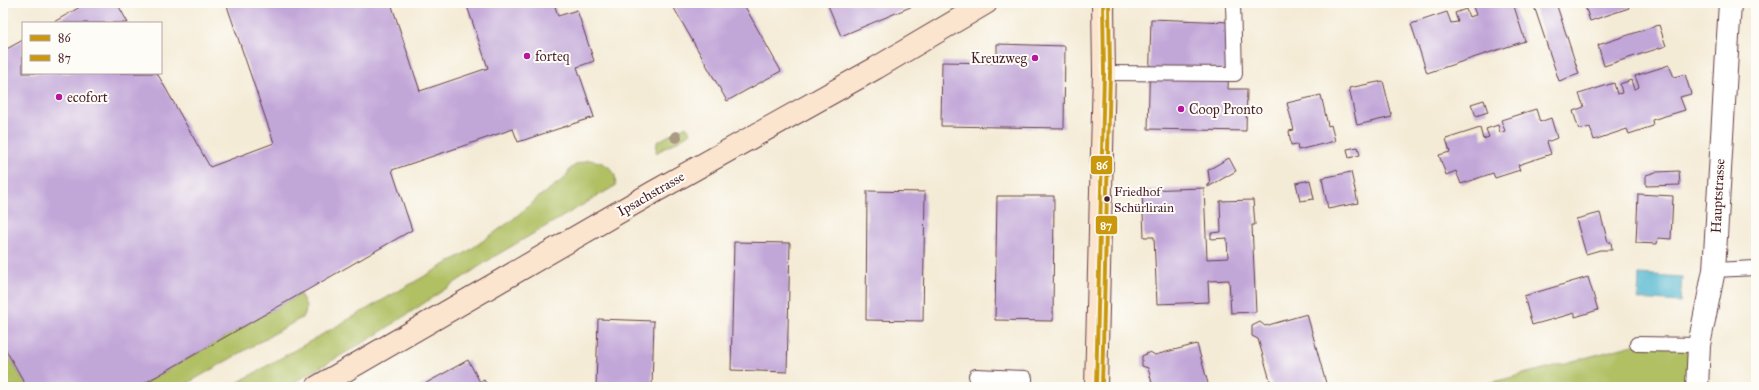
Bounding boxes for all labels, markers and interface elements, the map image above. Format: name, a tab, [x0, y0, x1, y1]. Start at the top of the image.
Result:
legend	[22, 22, 162, 74]
text: 86	[58, 31, 71, 45]
place label: forteq	[535, 48, 570, 66]
place label: Kreuzweg	[971, 50, 1027, 67]
text: 87	[58, 51, 71, 65]
marker: forteq	[522, 51, 532, 61]
marker: Kreuzweg	[1030, 53, 1040, 63]
place label: ecofort	[67, 89, 108, 106]
marker: ecofort	[54, 92, 64, 102]
place label: Coop Pronto	[1189, 101, 1263, 118]
marker: Coop Pronto	[1176, 104, 1186, 114]
line badge: 86	[1090, 155, 1113, 175]
street label: Hauptstrasse	[1708, 158, 1728, 234]
text: 86	[1096, 159, 1109, 172]
street label: Ipsachstrasse	[614, 168, 688, 220]
place label: Friedhof Schürlirain	[1114, 184, 1174, 216]
marker: Friedhof Schürlirain	[1102, 194, 1112, 204]
line badge: 87	[1095, 215, 1118, 235]
text: 87	[1100, 219, 1112, 232]

